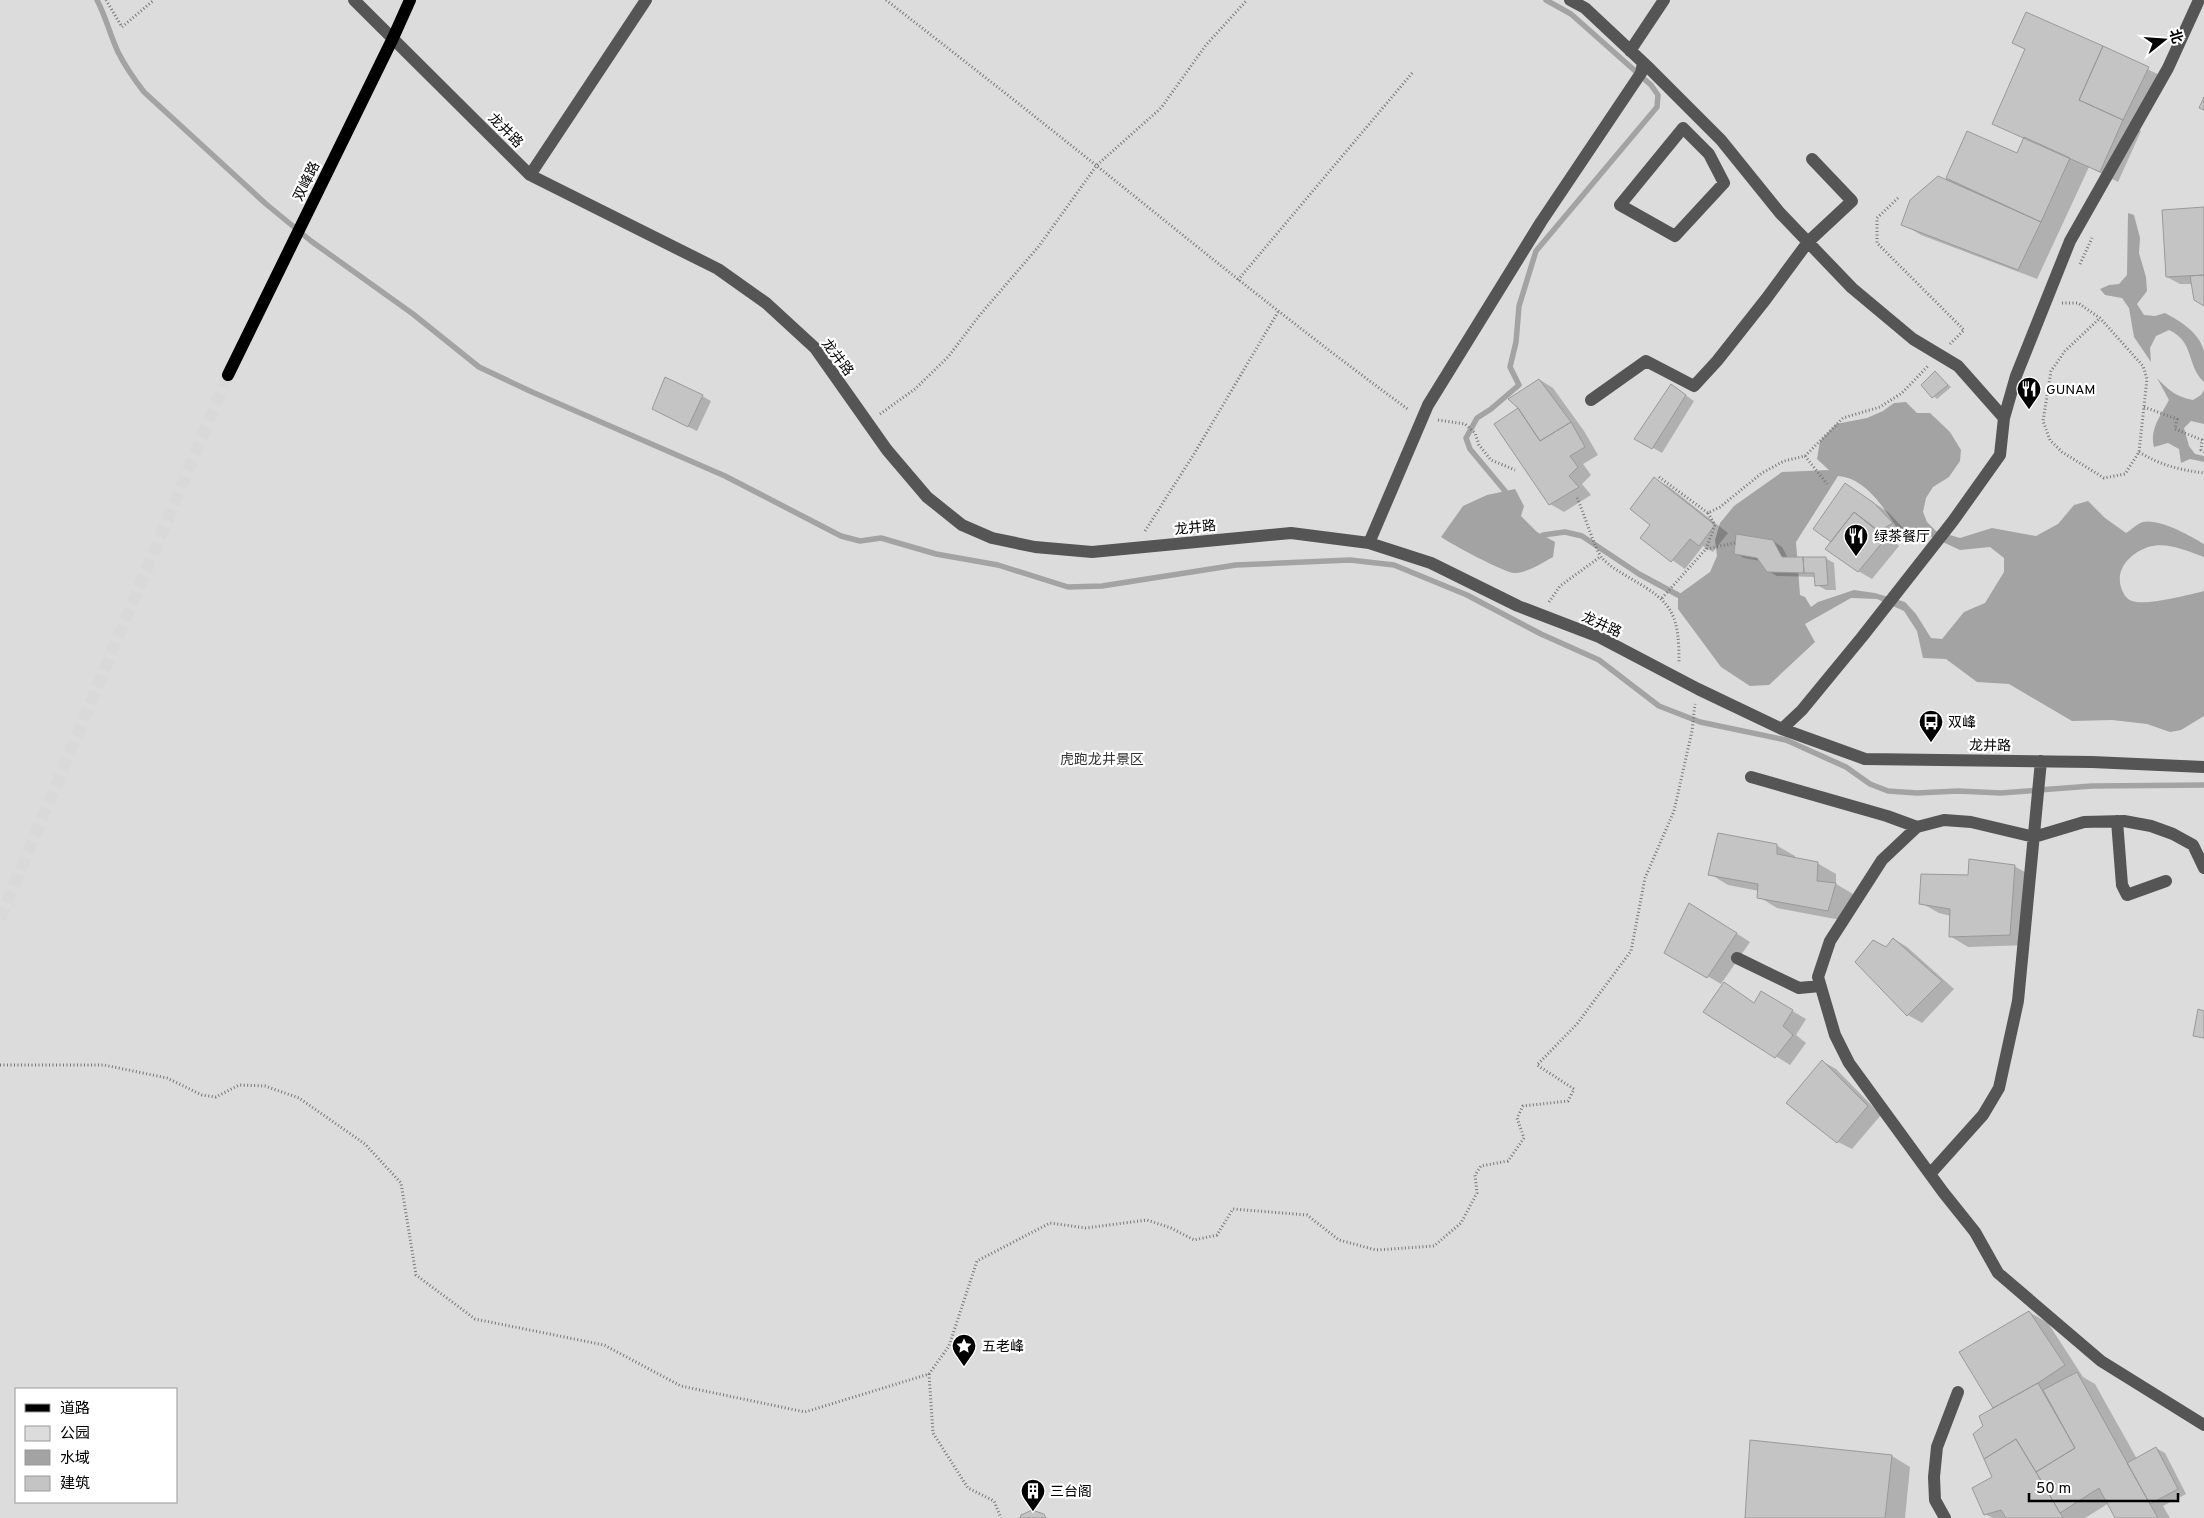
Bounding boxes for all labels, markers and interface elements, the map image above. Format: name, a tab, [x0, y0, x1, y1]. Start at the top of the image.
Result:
north arrow	[2139, 15, 2189, 65]
text: 北	[2165, 27, 2185, 46]
street label: 龙井路	[484, 109, 527, 152]
street label: 双峰路	[290, 159, 324, 204]
street label: 龙井路	[817, 335, 857, 380]
restaurant icon: GUNAM	[2016, 376, 2042, 410]
place label: GUNAM	[2046, 382, 2095, 399]
street label: 龙井路	[1173, 517, 1217, 539]
restaurant icon: 绿茶餐厅	[1843, 523, 1869, 557]
place label: 绿茶餐厅	[1874, 529, 1930, 546]
street label: 龙井路	[1579, 608, 1624, 642]
bus stop icon: 双峰	[1918, 709, 1944, 743]
place label: 双峰	[1948, 714, 1976, 732]
street label: 龙井路	[1969, 737, 2011, 755]
park label: 虎跑龙井景区	[1060, 751, 1144, 769]
place icon: 五老峰	[951, 1333, 977, 1367]
place label: 五老峰	[982, 1338, 1024, 1356]
legend	[15, 1388, 178, 1503]
text: 道路	[60, 1400, 90, 1419]
text: 公园	[60, 1425, 90, 1444]
text: 水域	[60, 1450, 90, 1469]
scale bar	[2029, 1470, 2178, 1502]
text: 建筑	[60, 1475, 90, 1494]
building icon: 三台阁	[1020, 1478, 1046, 1512]
text: 50 m	[2036, 1480, 2071, 1499]
place label: 三台阁	[1050, 1484, 1092, 1501]

